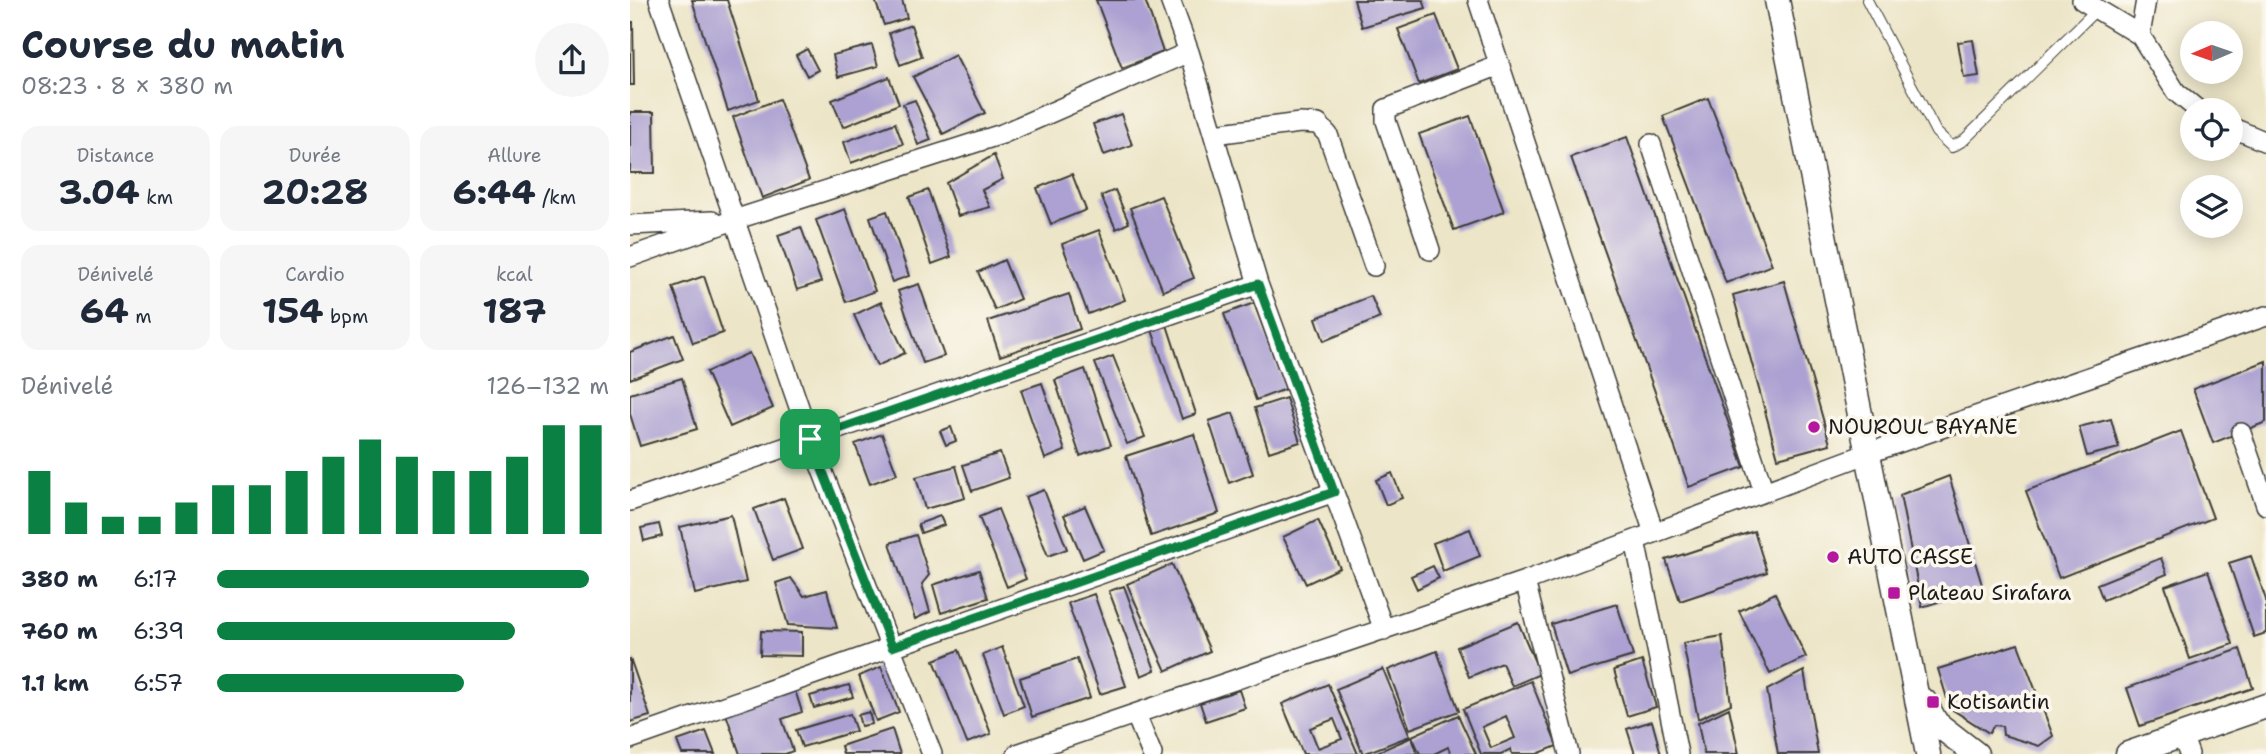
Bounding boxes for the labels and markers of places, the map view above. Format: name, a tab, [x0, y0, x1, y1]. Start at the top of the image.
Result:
pin	[780, 409, 840, 469]
place label: NOUROUL BAYANE	[1828, 413, 2018, 441]
marker: NOUROUL BAYANE	[1806, 419, 1822, 435]
place label: AUTO CASSE	[1847, 543, 1973, 571]
marker: AUTO CASSE	[1825, 549, 1841, 565]
place label: Plateau Sirafara	[1908, 579, 2071, 607]
marker: Plateau Sirafara	[1886, 585, 1902, 601]
place label: Kotisantin	[1947, 688, 2050, 716]
marker: Kotisantin	[1925, 694, 1941, 710]

